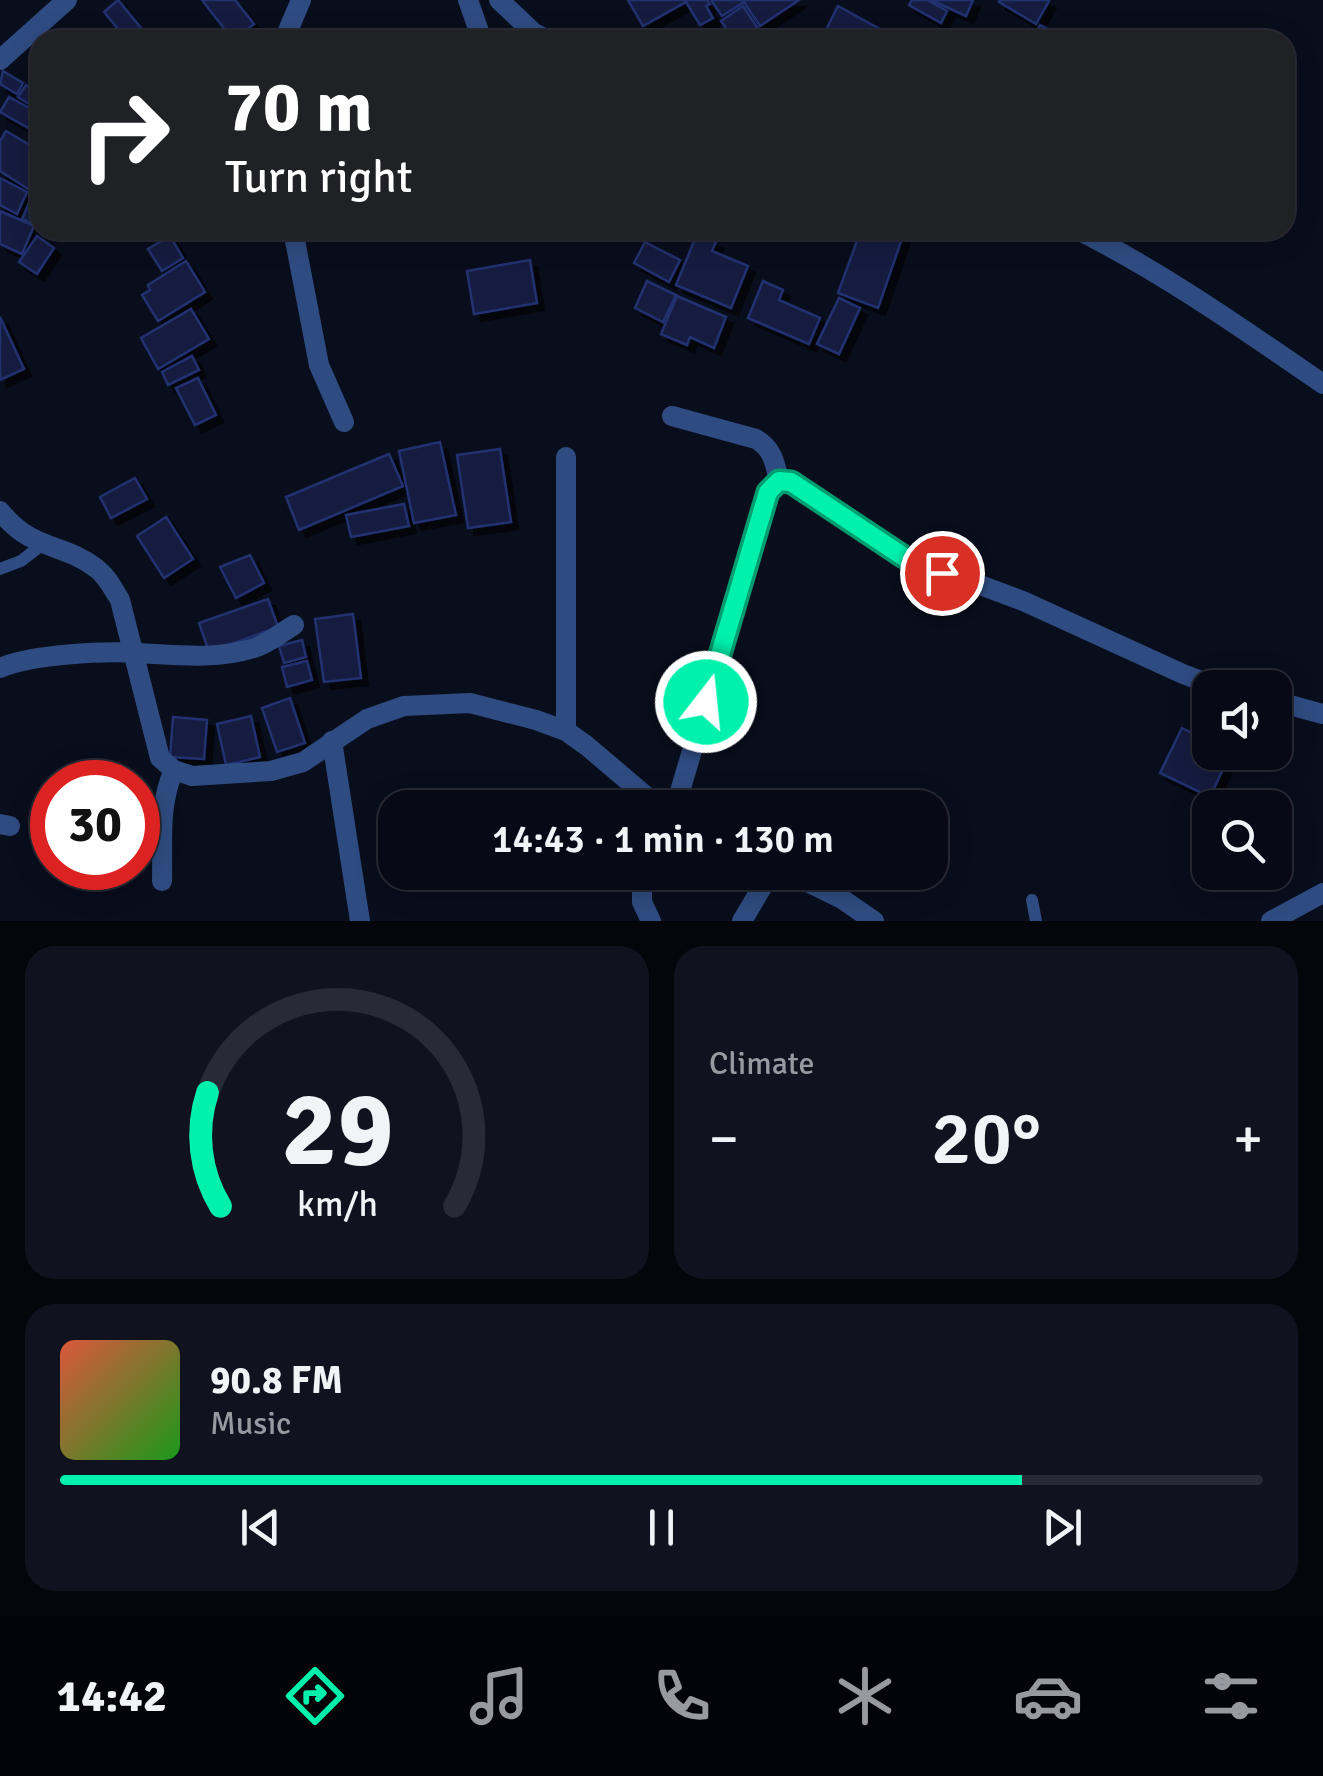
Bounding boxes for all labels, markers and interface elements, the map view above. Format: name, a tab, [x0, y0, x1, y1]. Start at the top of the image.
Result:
text: 70 m	[225, 64, 373, 150]
icon: right	[60, 70, 190, 200]
text: Turn right	[225, 150, 413, 205]
pin	[900, 531, 985, 616]
icon: arrive	[915, 546, 970, 601]
position arrow	[654, 650, 758, 754]
map controls	[1192, 670, 1292, 890]
button: sound	[1192, 670, 1292, 770]
speed limit sign: 30	[30, 760, 160, 890]
button: search	[1192, 790, 1292, 890]
text: 14:43 · 1 min · 130 m	[492, 816, 834, 863]
text: Climate	[709, 1044, 815, 1083]
text: 29	[281, 1066, 393, 1194]
text: 20°	[931, 1092, 1041, 1185]
text: −	[709, 1105, 739, 1173]
text: +	[1233, 1105, 1263, 1173]
text: km/h	[297, 1182, 377, 1226]
text: 90.8 FM	[210, 1357, 343, 1404]
text: Music	[210, 1404, 291, 1443]
icon: previous	[233, 1500, 288, 1555]
icon: pause	[634, 1500, 689, 1555]
icon: next	[1035, 1500, 1090, 1555]
icon: directions	[280, 1661, 350, 1731]
icon: music	[464, 1661, 534, 1731]
icon: phone	[647, 1661, 717, 1731]
icon: climate	[830, 1661, 900, 1731]
icon: car	[1013, 1661, 1083, 1731]
icon: filters	[1196, 1661, 1266, 1731]
text: 14:42	[57, 1669, 167, 1724]

